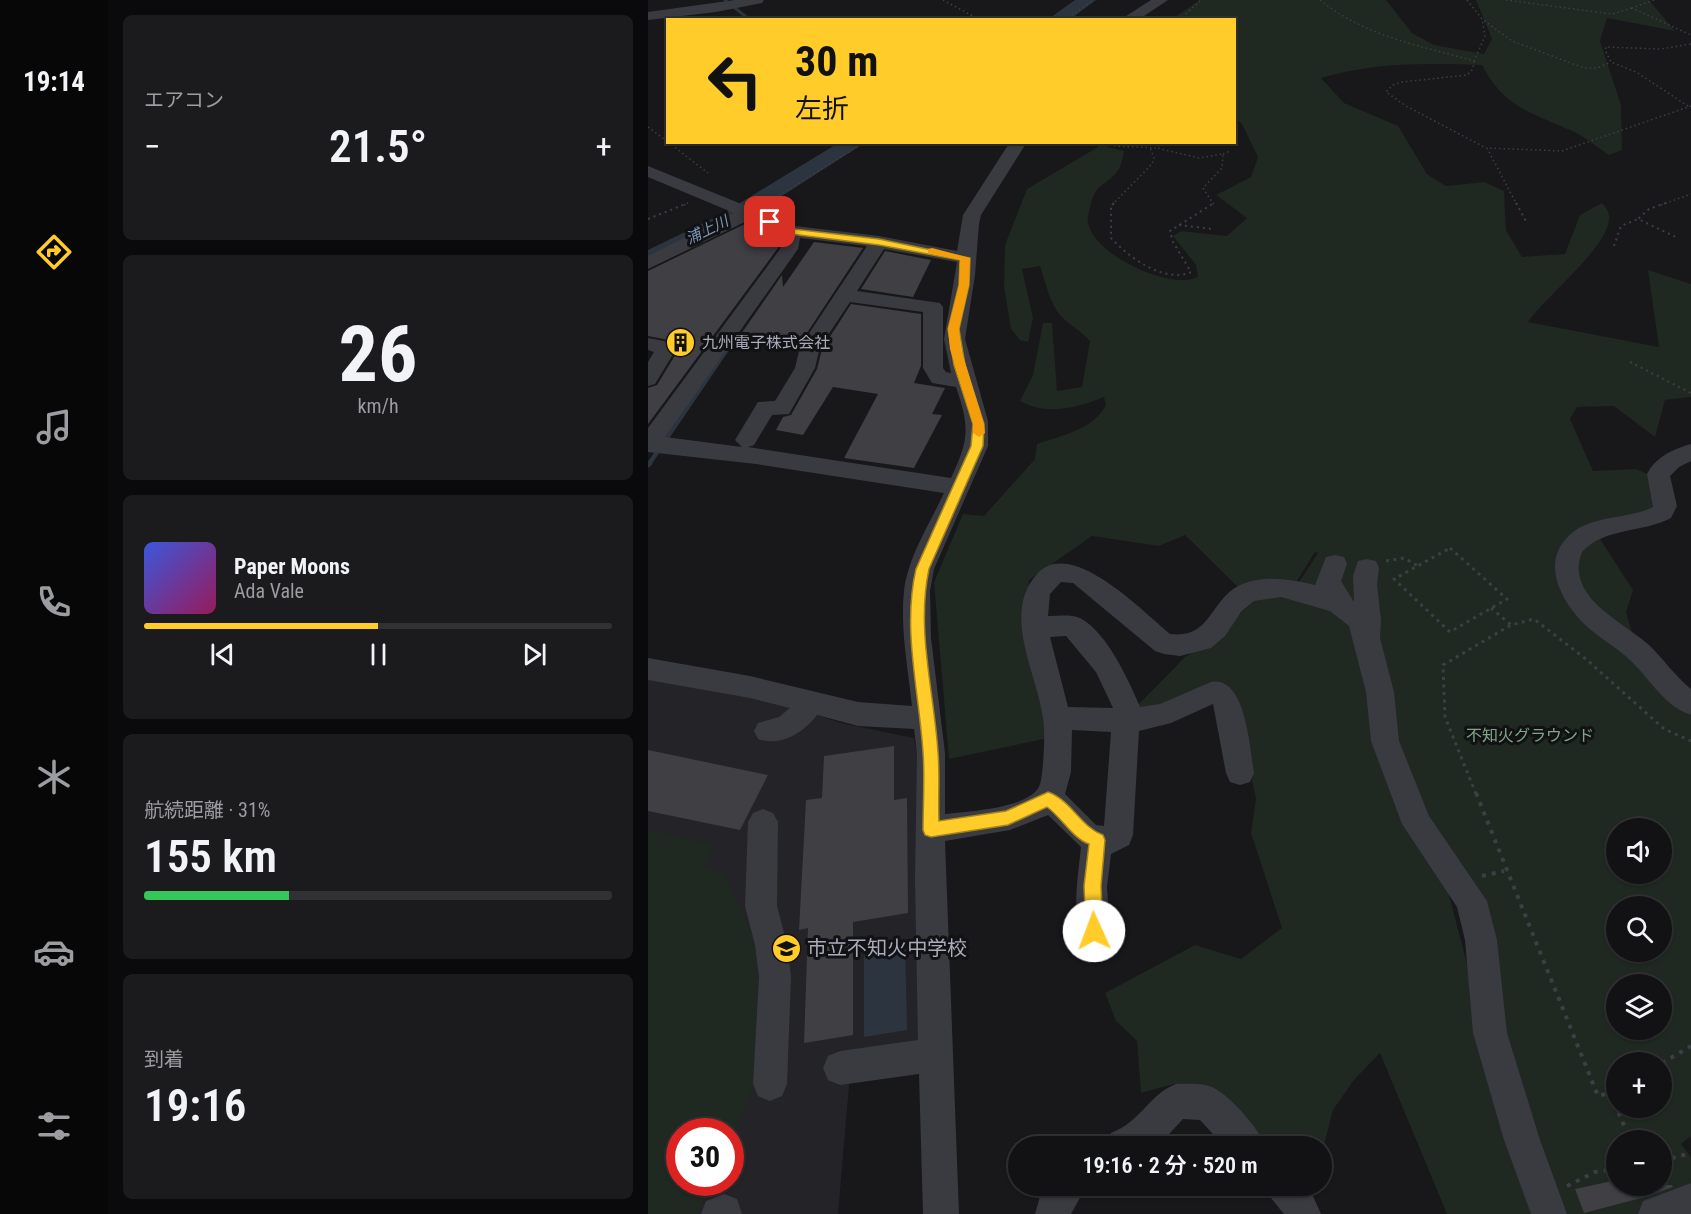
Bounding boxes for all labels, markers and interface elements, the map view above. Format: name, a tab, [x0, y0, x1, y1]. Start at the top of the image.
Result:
text: 30 m	[795, 37, 878, 86]
icon: left	[696, 42, 774, 120]
text: 19:14	[23, 66, 85, 98]
text: エアコン	[144, 88, 224, 112]
text: 左折	[795, 93, 849, 125]
text: 21.5°	[329, 120, 427, 173]
text: −	[144, 127, 161, 166]
text: +	[596, 127, 612, 166]
pin	[744, 196, 795, 247]
icon: arrive	[753, 205, 786, 238]
water label: 浦上川	[683, 211, 733, 248]
icon: directions	[33, 231, 75, 273]
text: 26	[339, 309, 417, 400]
building icon: 九州電子株式会社	[665, 326, 697, 358]
place label: 九州電子株式会社	[702, 333, 830, 352]
text: km/h	[357, 394, 399, 418]
icon: music	[33, 406, 75, 448]
text: Paper Moons	[234, 554, 350, 579]
text: Ada Vale	[234, 579, 304, 603]
icon: phone	[33, 581, 75, 623]
icon: previous	[206, 638, 239, 671]
icon: pause	[362, 638, 395, 671]
icon: next	[518, 638, 551, 671]
park label: 不知火グラウンド	[1466, 726, 1594, 745]
icon: climate	[33, 756, 75, 798]
text: 航続距離 · 31%	[144, 798, 270, 822]
map controls	[1606, 818, 1672, 1196]
button: sound	[1606, 818, 1672, 884]
text: 155 km	[144, 830, 277, 883]
button: search	[1606, 896, 1672, 962]
position arrow	[1062, 899, 1126, 963]
icon: car	[33, 931, 75, 973]
school or university icon: 市立不知火中学校	[770, 932, 802, 964]
place label: 市立不知火中学校	[807, 936, 967, 960]
button: layers	[1606, 974, 1672, 1040]
text: 到着	[144, 1047, 184, 1071]
button: +	[1606, 1052, 1672, 1118]
text: 19:16	[144, 1079, 246, 1132]
icon: filters	[33, 1105, 75, 1147]
speed limit sign: 30	[666, 1118, 744, 1196]
button: −	[1606, 1130, 1672, 1196]
text: 19:16 · 2 分 · 520 m	[1082, 1153, 1258, 1178]

